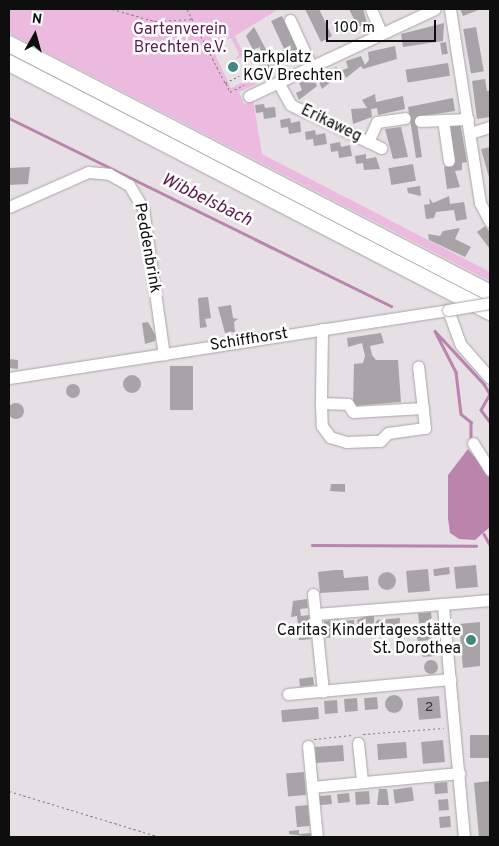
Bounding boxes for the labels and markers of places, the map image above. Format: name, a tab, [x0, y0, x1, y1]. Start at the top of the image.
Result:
place label: Parkplatz KGV Brechten	[243, 48, 343, 86]
marker: Parkplatz KGV Brechten	[227, 61, 239, 73]
place label: Caritas Kindertagesstätte St. Dorothea	[277, 621, 461, 659]
marker: Caritas Kindertagesstätte St. Dorothea	[465, 634, 477, 646]

